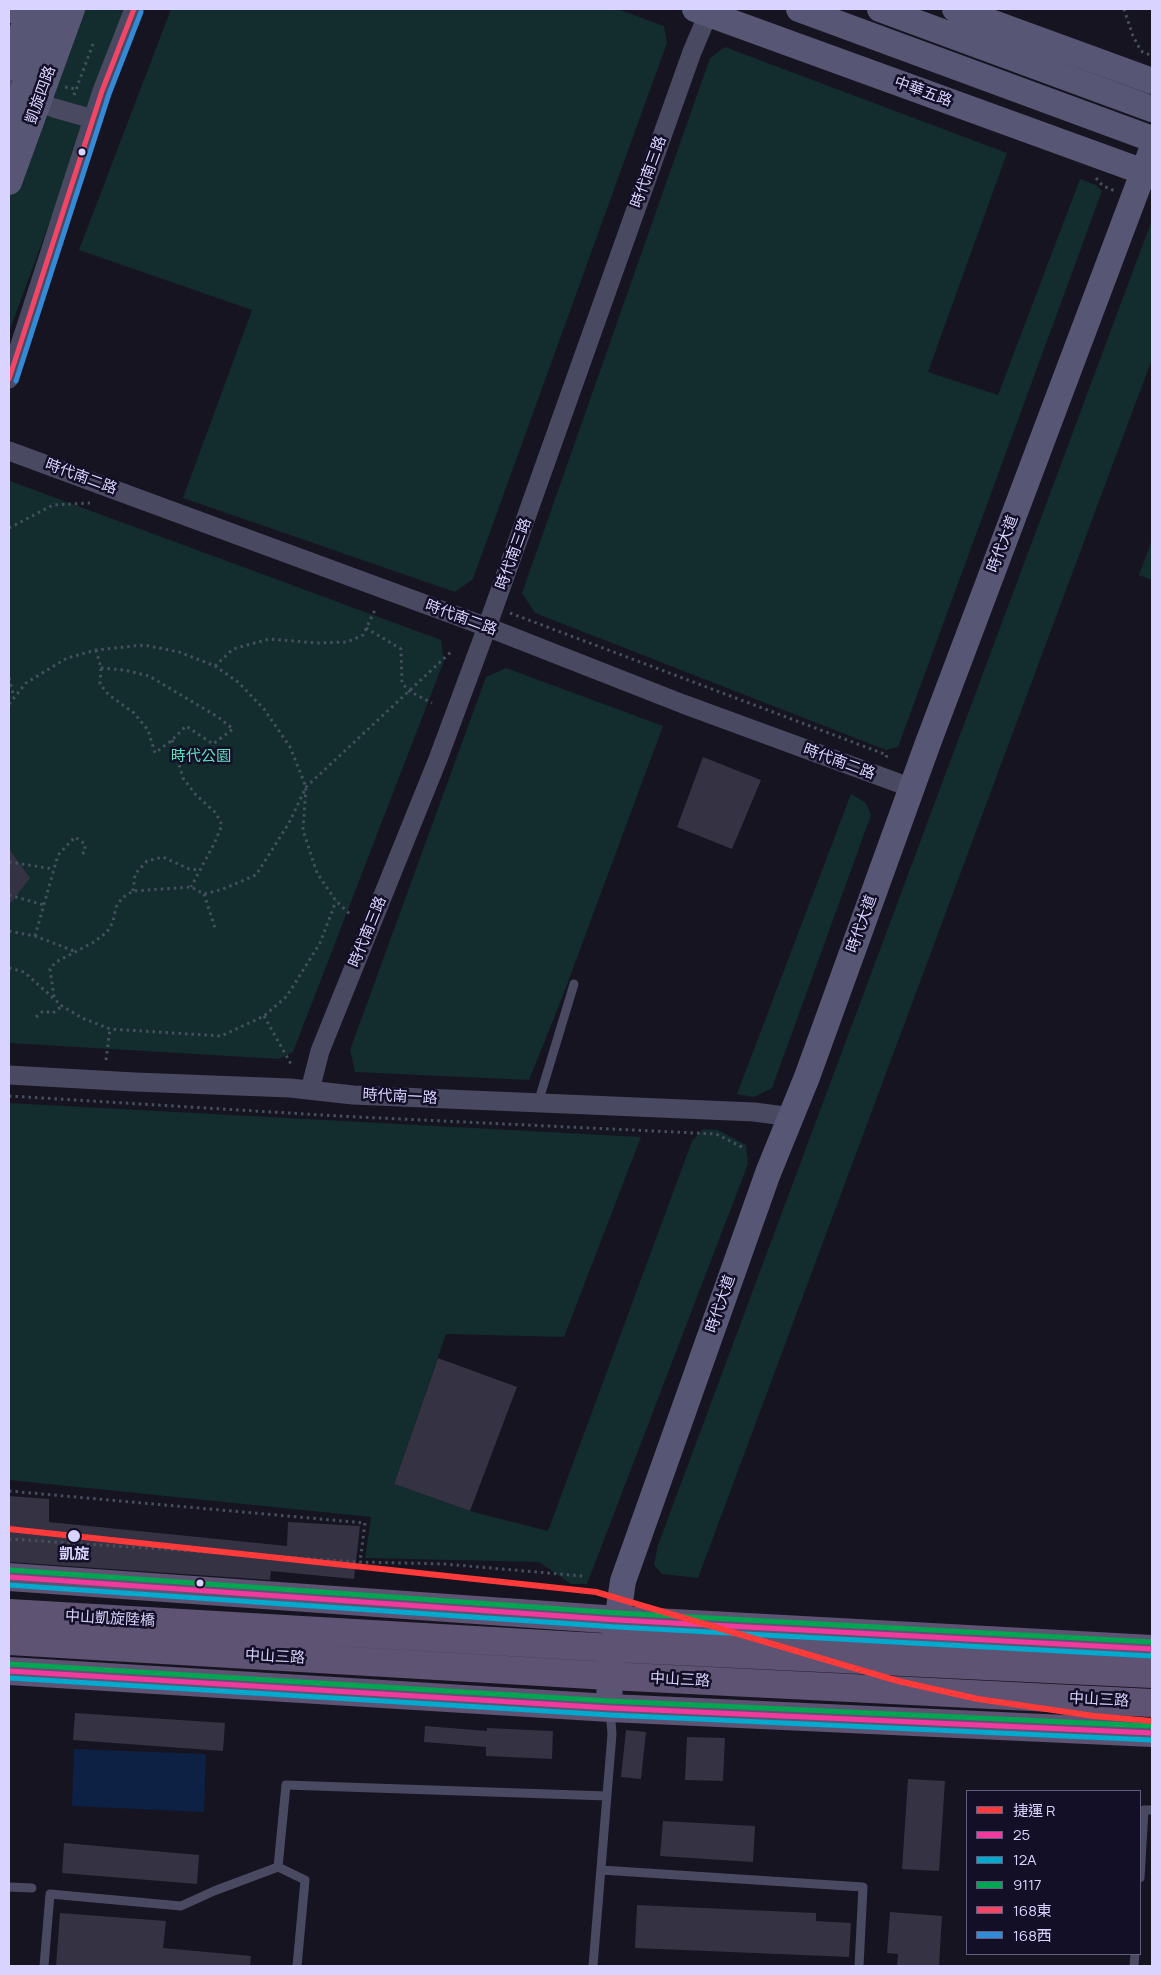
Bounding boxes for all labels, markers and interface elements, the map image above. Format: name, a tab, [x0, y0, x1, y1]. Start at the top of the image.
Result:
street label: 凱旋四路	[22, 64, 60, 126]
street label: 中華五路	[892, 73, 954, 111]
street label: 時代南三路	[628, 134, 670, 210]
unlabelled marker	[77, 147, 87, 157]
street label: 時代南二路	[43, 456, 119, 498]
street label: 時代大道	[984, 513, 1022, 575]
street label: 時代南三路	[493, 516, 535, 592]
street label: 時代南二路	[423, 597, 499, 639]
street label: 時代南二路	[801, 741, 877, 783]
park label: 時代公園	[171, 748, 231, 766]
street label: 時代大道	[843, 893, 881, 955]
street label: 時代南三路	[346, 894, 390, 970]
street label: 時代南一路	[362, 1086, 438, 1108]
street label: 時代大道	[703, 1273, 739, 1335]
marker: 凱旋	[66, 1528, 82, 1544]
place label: 凱旋	[59, 1546, 89, 1564]
unlabelled marker	[195, 1578, 205, 1588]
street label: 中山凱旋陸橋	[65, 1608, 155, 1630]
street label: 中山三路	[245, 1646, 305, 1668]
street label: 中山三路	[650, 1669, 710, 1691]
street label: 中山三路	[1069, 1689, 1129, 1711]
legend	[966, 1790, 1141, 1955]
text: 捷運 R	[1013, 1800, 1055, 1821]
text: 25	[1013, 1824, 1030, 1845]
text: 12A	[1013, 1849, 1037, 1870]
text: 9117	[1013, 1874, 1042, 1895]
text: 168東	[1013, 1900, 1052, 1921]
text: 168西	[1013, 1925, 1052, 1946]

